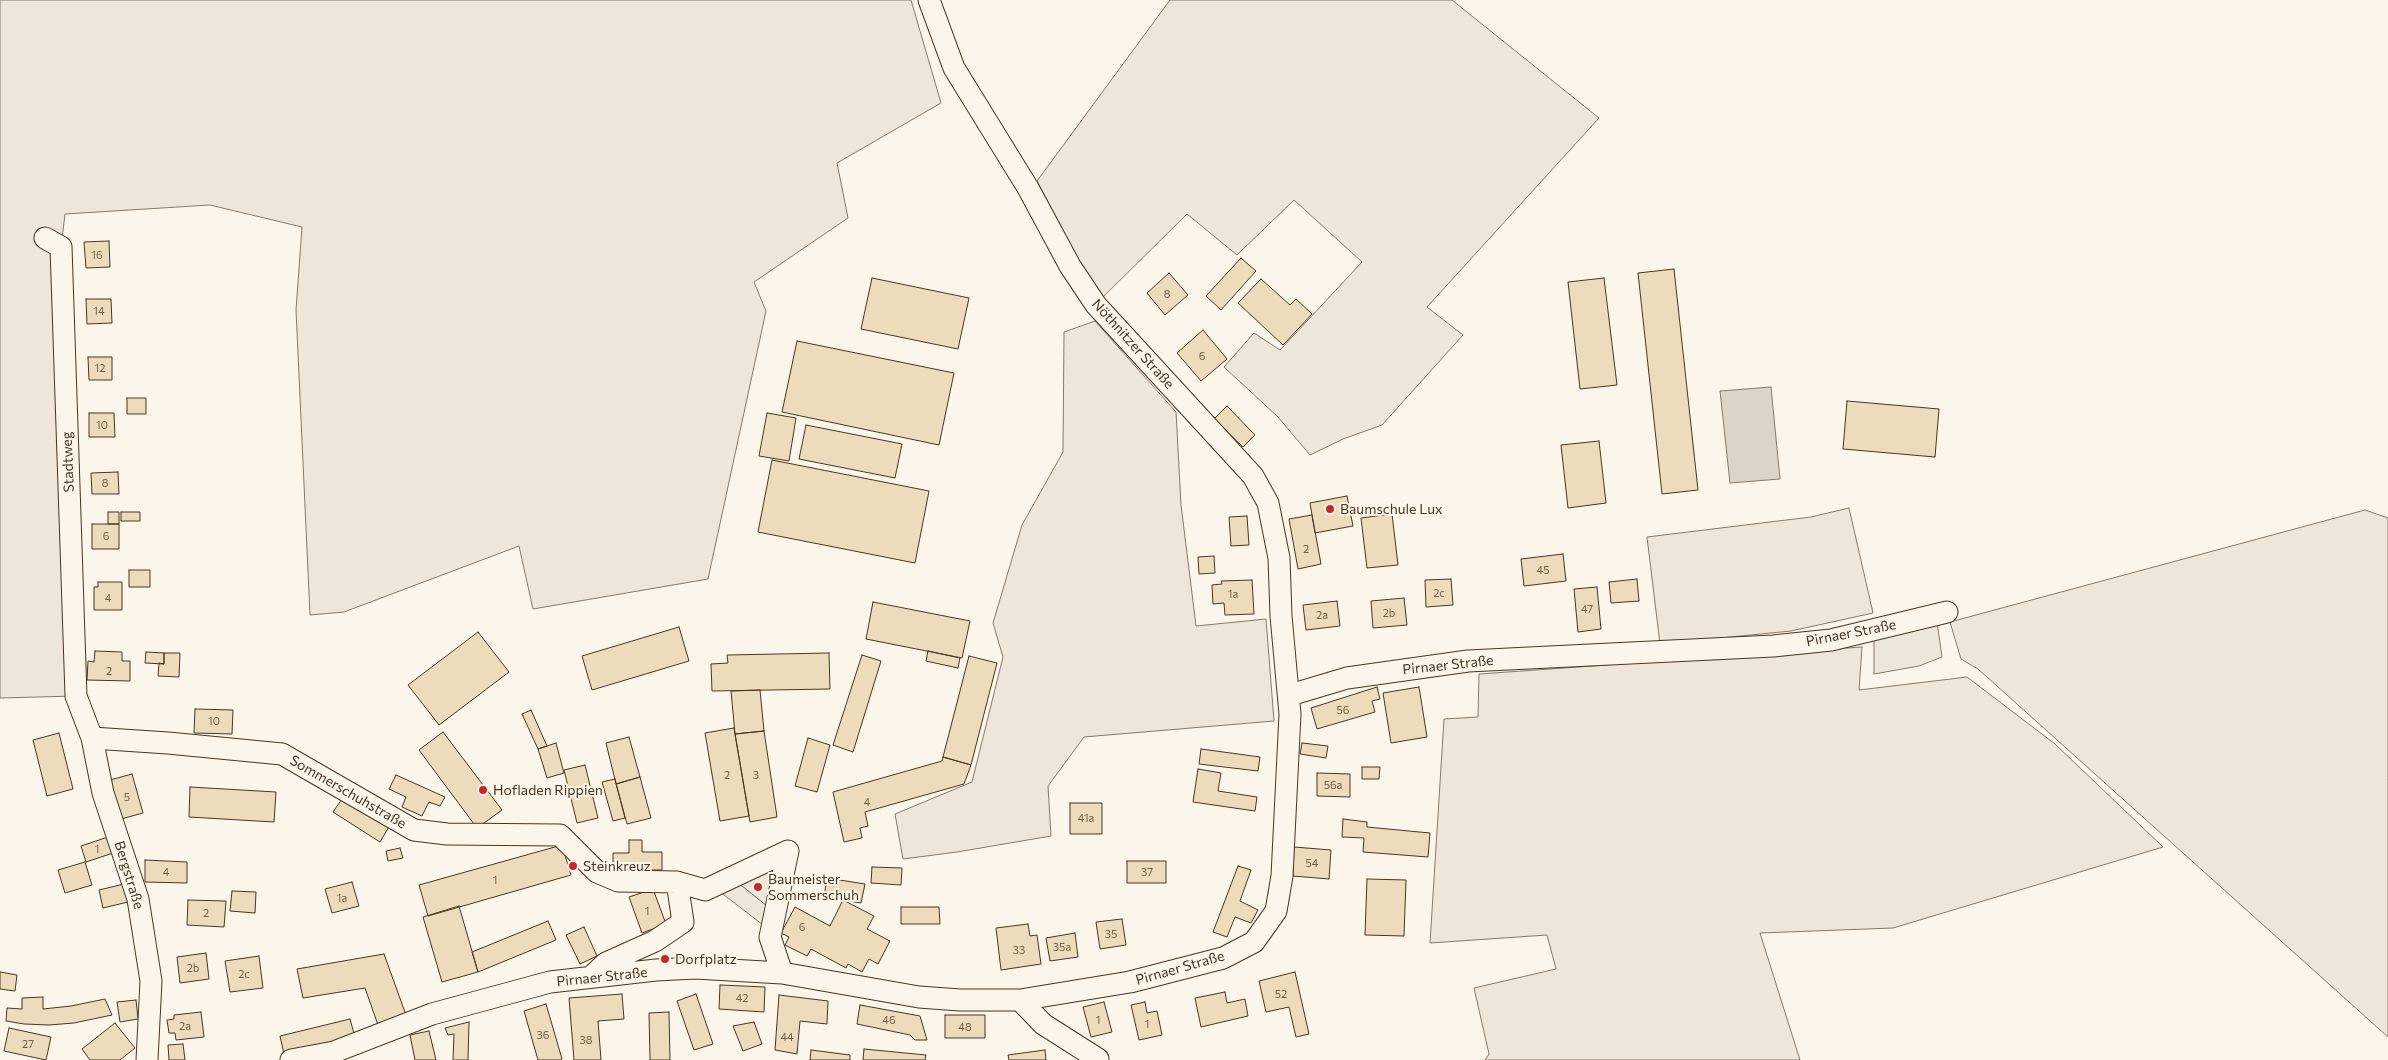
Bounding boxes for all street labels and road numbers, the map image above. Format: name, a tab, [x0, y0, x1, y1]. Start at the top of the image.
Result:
street label: Nöthnitzer Straße	[1088, 296, 1178, 392]
street label: Stadtweg	[59, 431, 77, 493]
street label: Pirnaer Straße	[1805, 616, 1897, 650]
street label: Pirnaer Straße	[1402, 652, 1494, 678]
street label: Sommerschuhstraße	[287, 752, 409, 832]
street label: Bergstraße	[111, 839, 147, 911]
street label: Pirnaer Straße	[1134, 947, 1226, 989]
street label: Pirnaer Straße	[556, 964, 648, 990]

